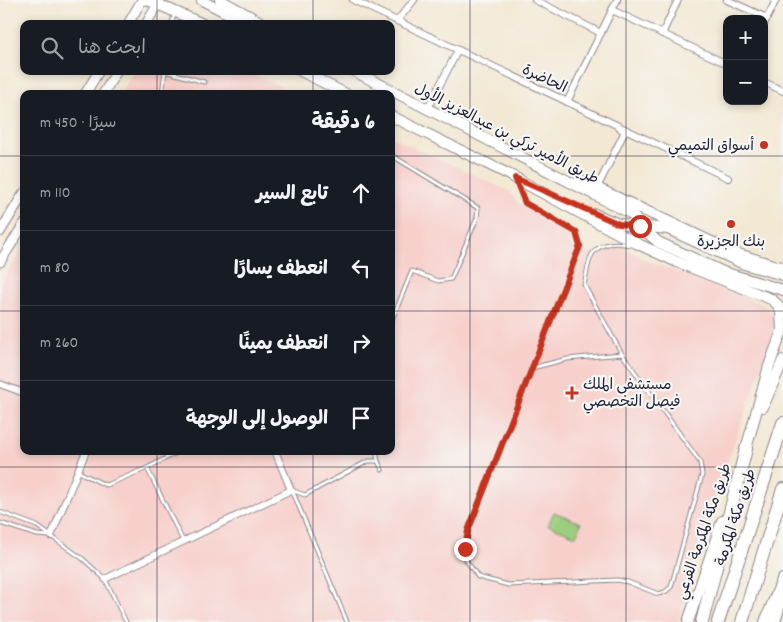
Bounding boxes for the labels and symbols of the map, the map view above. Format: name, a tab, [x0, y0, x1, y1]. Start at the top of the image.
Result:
street label: الحاضرة	[518, 60, 570, 100]
street label: طريق الأمير تركي بن عبدالعزيز الأول	[410, 78, 603, 191]
place label: أسواق التميمي	[668, 136, 754, 158]
marker: أسواق التميمي	[758, 139, 770, 151]
route start	[629, 215, 652, 238]
marker: بنك الجزيرة	[725, 218, 737, 230]
place label: بنك الجزيرة	[697, 232, 765, 254]
place label: مستشفى الملك فيصل التخصصي	[583, 375, 680, 414]
marker: مستشفى الملك فيصل التخصصي	[565, 386, 579, 400]
street label: طريق مكة المكرمة الفرعي	[671, 461, 739, 603]
street label: طريق مكة المكرمة	[711, 466, 763, 569]
route end	[454, 538, 477, 561]

